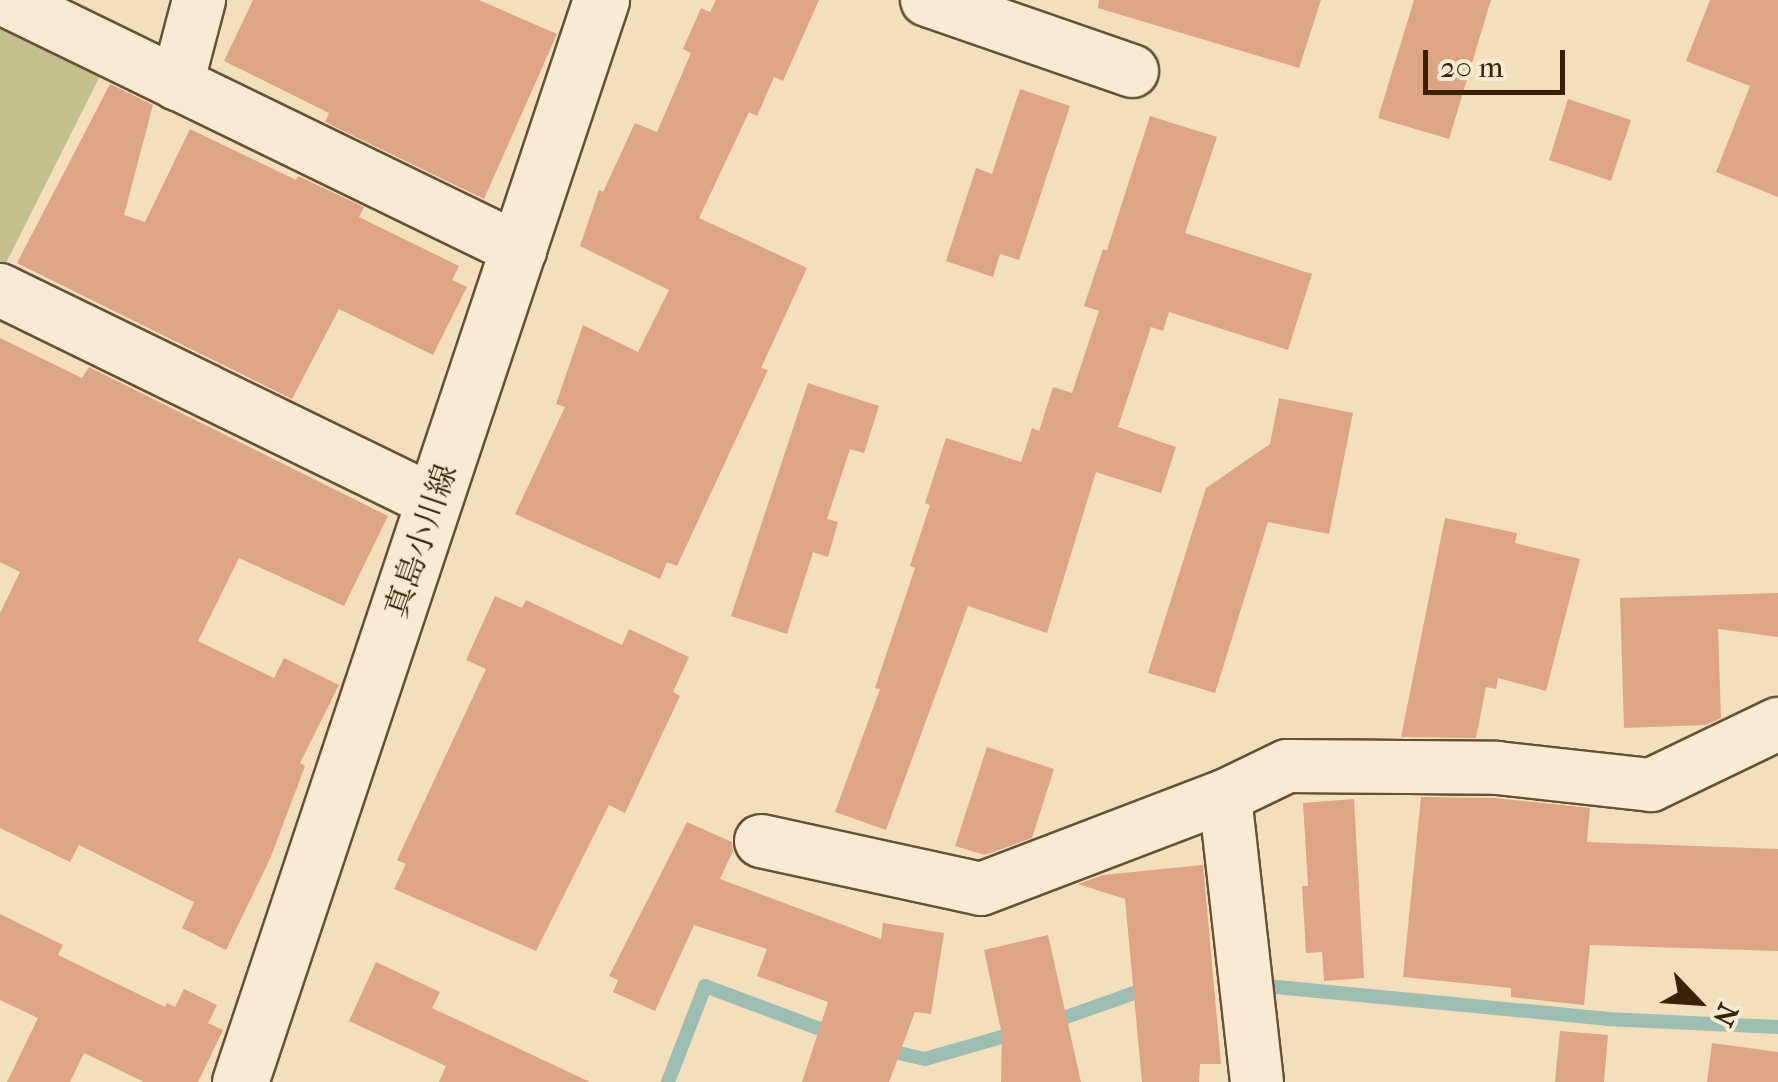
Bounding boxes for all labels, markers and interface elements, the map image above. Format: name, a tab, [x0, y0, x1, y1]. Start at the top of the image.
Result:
scale bar	[1428, 30, 1570, 92]
text: 20 m	[1440, 50, 1503, 85]
street label: 真島小川線	[378, 459, 466, 623]
north arrow	[1648, 952, 1748, 1052]
text: N	[1706, 998, 1745, 1031]

